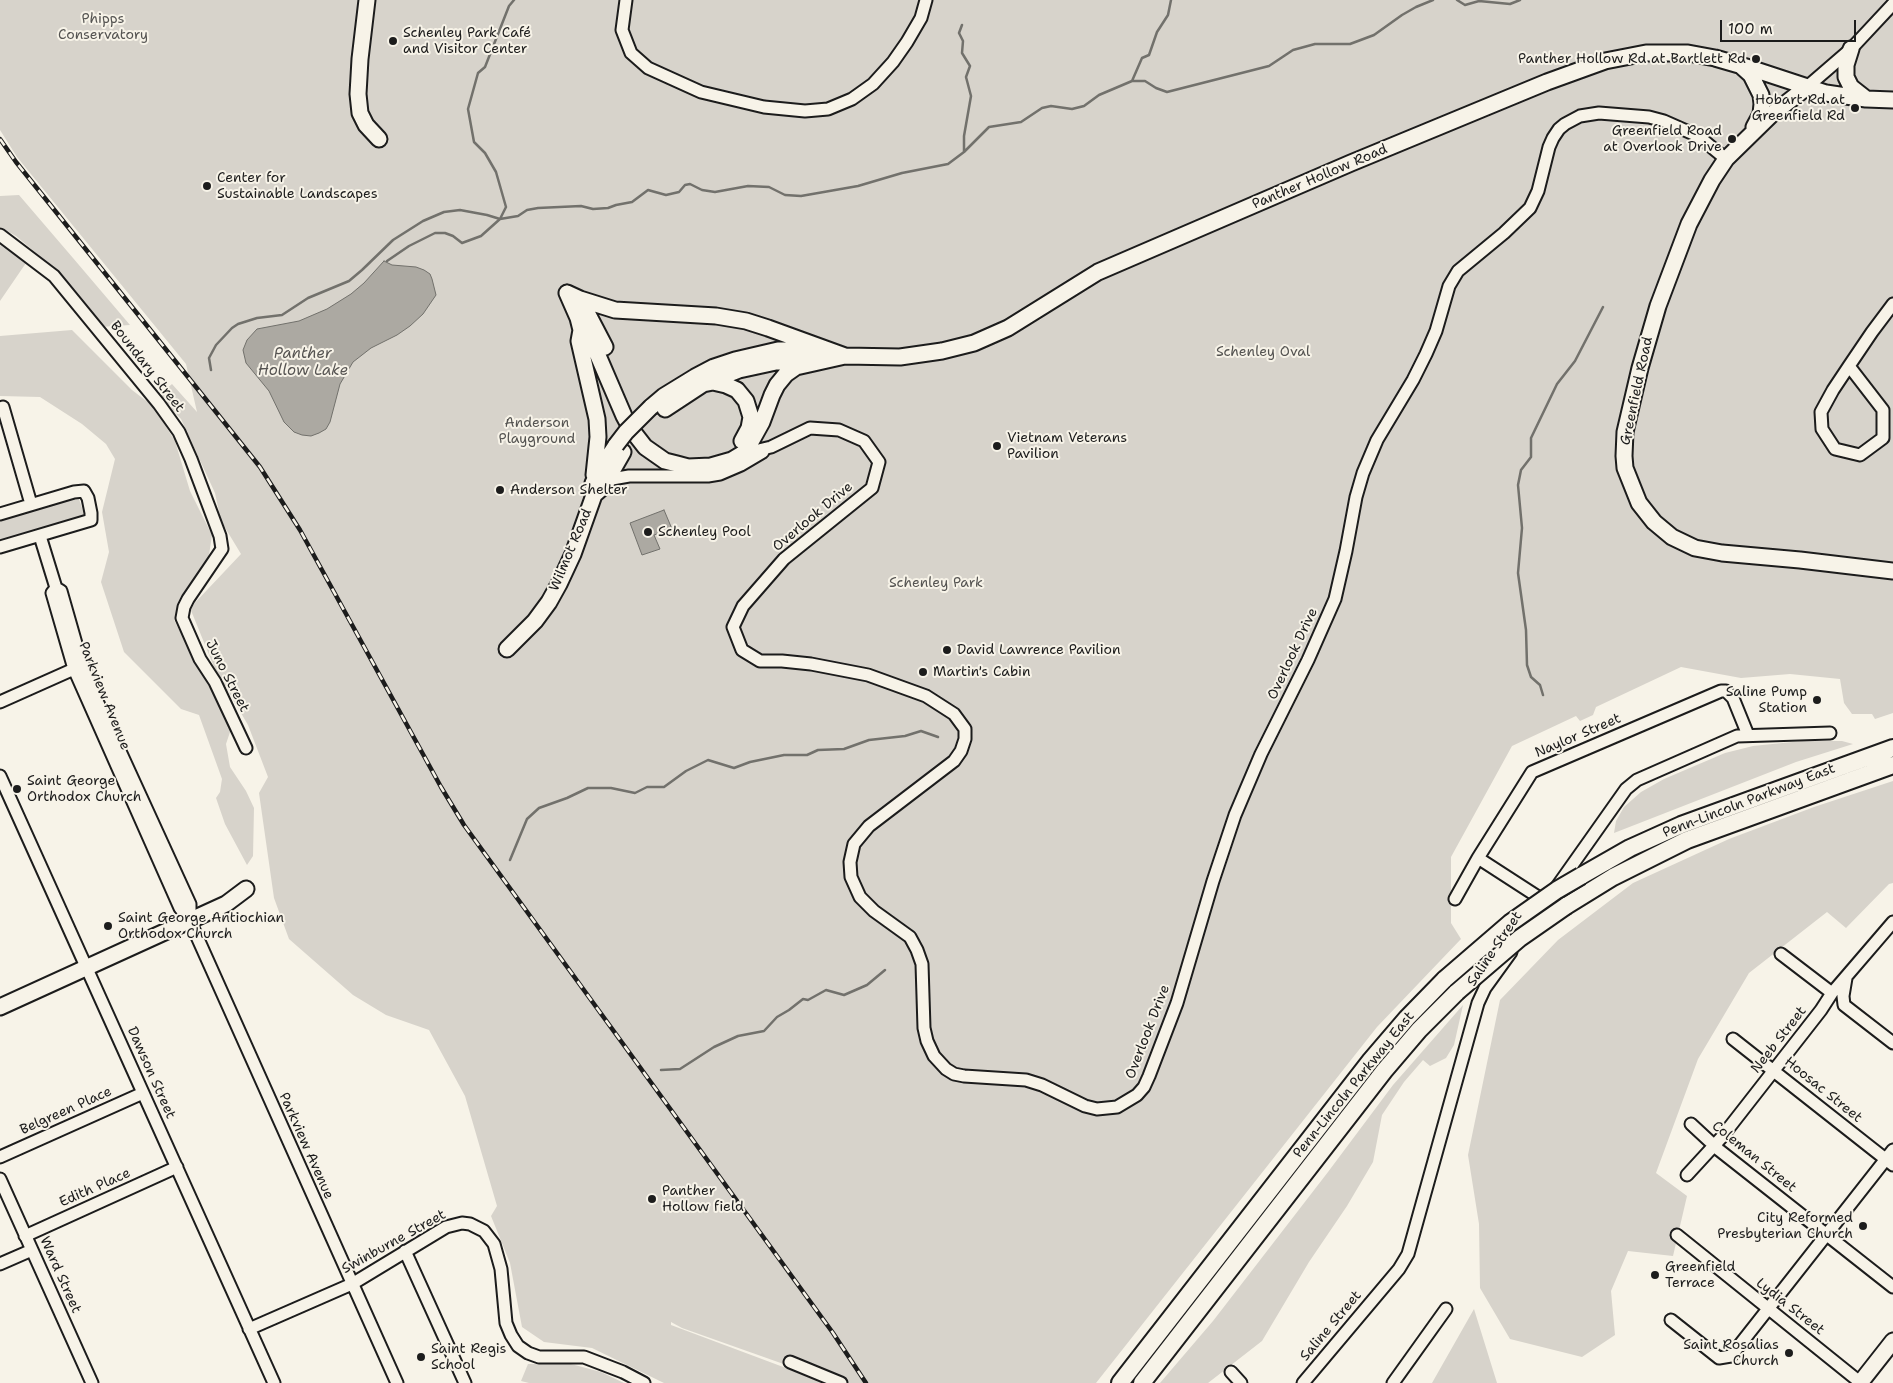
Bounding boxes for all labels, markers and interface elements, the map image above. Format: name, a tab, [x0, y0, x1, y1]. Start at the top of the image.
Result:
scale bar	[1723, 10, 1859, 42]
park label: Phipps Conservatory	[58, 11, 148, 44]
text: 100 m	[1728, 19, 1773, 39]
place label: Schenley Park Café and Visitor Center	[403, 25, 531, 58]
marker: Schenley Park Café and Visitor Center	[387, 35, 399, 47]
place label: Panther Hollow Rd at Bartlett Rd	[1518, 51, 1746, 67]
marker: Panther Hollow Rd at Bartlett Rd	[1750, 53, 1762, 65]
place label: Hobart Rd at Greenfield Rd	[1752, 92, 1845, 124]
marker: Hobart Rd at Greenfield Rd	[1849, 102, 1861, 114]
place label: Greenfield Road at Overlook Drive	[1603, 123, 1722, 156]
marker: Greenfield Road at Overlook Drive	[1726, 133, 1738, 145]
street label: Panther Hollow Road	[1250, 141, 1390, 213]
place label: Center for Sustainable Landscapes	[217, 170, 378, 202]
marker: Center for Sustainable Landscapes	[201, 180, 213, 192]
street label: Boundary Street	[106, 318, 188, 416]
street label: Greenfield Road	[1617, 335, 1657, 447]
park label: Schenley Oval	[1216, 344, 1310, 360]
water label: Panther Hollow Lake	[258, 345, 348, 380]
park label: Anderson Playground	[499, 415, 575, 448]
place label: Vietnam Veterans Pavilion	[1007, 430, 1127, 462]
marker: Vietnam Veterans Pavilion	[991, 440, 1003, 452]
street label: Overlook Drive	[770, 479, 856, 555]
place label: Anderson Shelter	[510, 482, 628, 498]
marker: Anderson Shelter	[494, 484, 506, 496]
street label: Wilmot Road	[546, 506, 596, 594]
place label: Schenley Pool	[658, 524, 751, 540]
marker: Schenley Pool	[642, 526, 654, 538]
park label: Schenley Park	[889, 575, 983, 591]
street label: Overlook Drive	[1264, 605, 1322, 703]
street label: Juno Street	[202, 637, 252, 715]
street label: Parkview Avenue	[75, 639, 133, 753]
place label: David Lawrence Pavilion	[957, 642, 1120, 658]
marker: David Lawrence Pavilion	[941, 644, 953, 656]
place label: Martin's Cabin	[933, 664, 1030, 680]
marker: Martin's Cabin	[917, 666, 929, 678]
place label: Saline Pump Station	[1726, 684, 1807, 716]
marker: Saline Pump Station	[1811, 694, 1823, 706]
street label: Naylor Street	[1532, 710, 1624, 762]
street label: Penn-Lincoln Parkway East	[1660, 760, 1838, 842]
place label: Saint George Orthodox Church	[27, 773, 142, 806]
marker: Saint George Orthodox Church	[11, 783, 23, 795]
street label: Saline Street	[1464, 908, 1526, 990]
place label: Saint George Antiochian Orthodox Church	[118, 910, 284, 942]
marker: Saint George Antiochian Orthodox Church	[102, 920, 114, 932]
street label: Overlook Drive	[1122, 983, 1174, 1081]
street label: Neeb Street	[1748, 1003, 1810, 1077]
street label: Penn-Lincoln Parkway East	[1290, 1008, 1418, 1162]
street label: Dawson Street	[123, 1024, 179, 1122]
street label: Hoosac Street	[1781, 1054, 1865, 1126]
street label: Belgreen Place	[17, 1083, 115, 1139]
street label: Parkview Avenue	[275, 1090, 337, 1202]
street label: Coleman Street	[1708, 1118, 1800, 1196]
street label: Edith Place	[57, 1165, 133, 1211]
place label: Panther Hollow field	[662, 1183, 744, 1216]
marker: Panther Hollow field	[646, 1193, 658, 1205]
street label: Swinburne Street	[339, 1206, 449, 1278]
place label: City Reformed Presbyterian Church	[1717, 1210, 1853, 1242]
marker: City Reformed Presbyterian Church	[1857, 1220, 1869, 1232]
street label: Ward Street	[36, 1234, 84, 1316]
place label: Greenfield Terrace	[1665, 1259, 1735, 1292]
marker: Greenfield Terrace	[1649, 1269, 1661, 1281]
street label: Lydia Street	[1752, 1275, 1828, 1339]
street label: Saline Street	[1297, 1287, 1365, 1365]
place label: Saint Rosalias Church	[1683, 1337, 1779, 1370]
place label: Saint Regis School	[431, 1341, 506, 1374]
marker: Saint Rosalias Church	[1783, 1347, 1795, 1359]
marker: Saint Regis School	[415, 1351, 427, 1363]

